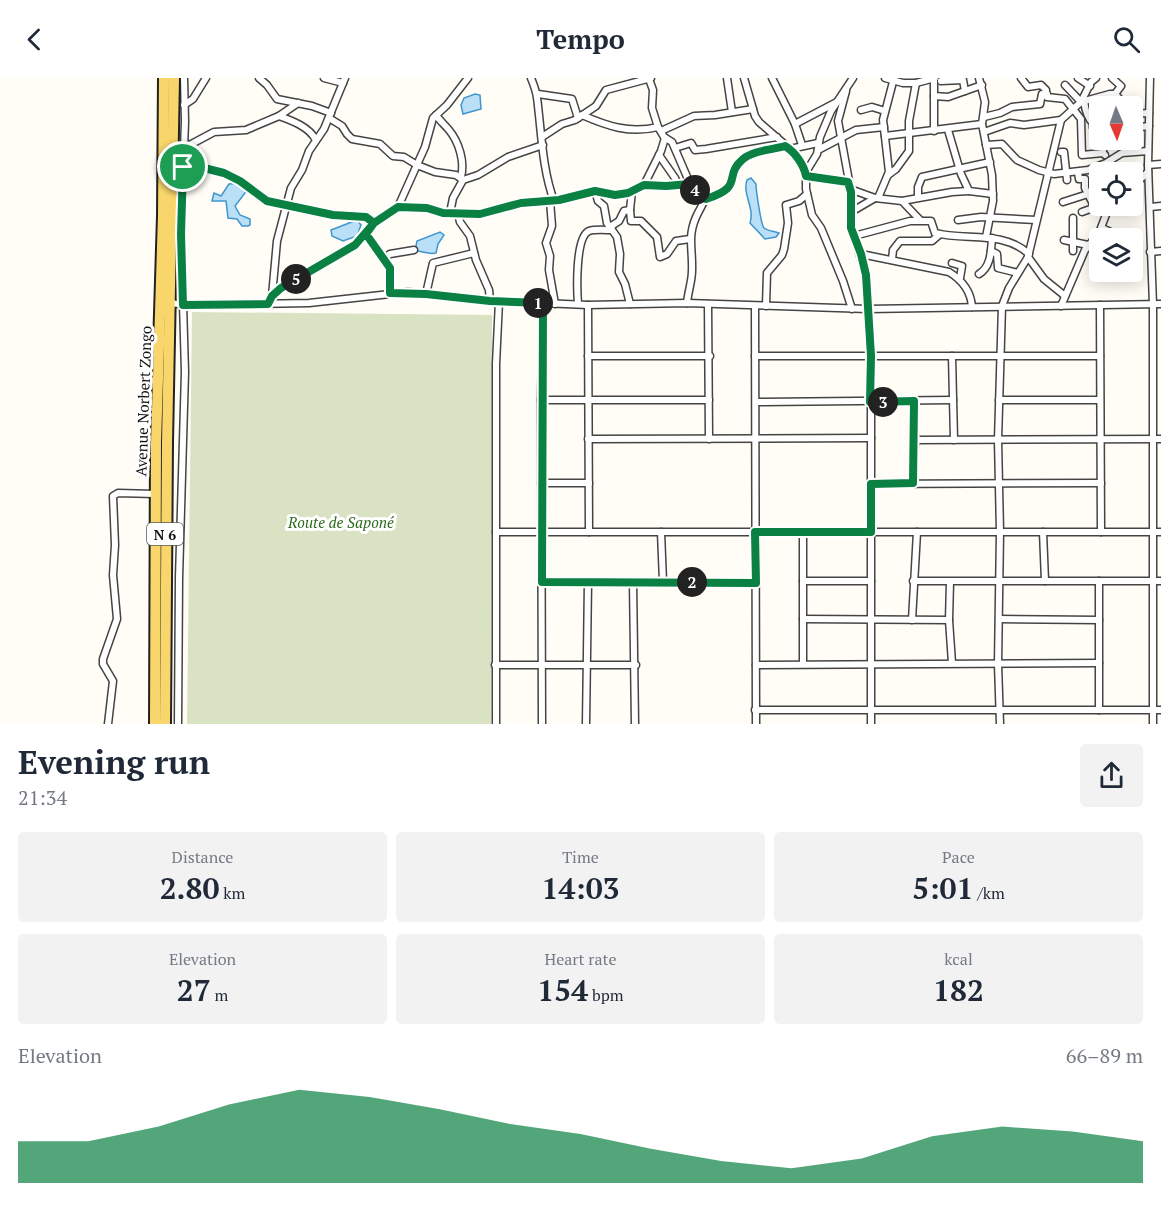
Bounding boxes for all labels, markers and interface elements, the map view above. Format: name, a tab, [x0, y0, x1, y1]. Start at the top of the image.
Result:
text: Tempo	[536, 21, 625, 57]
icon: back	[18, 23, 51, 56]
icon: search	[1110, 23, 1143, 56]
north arrow	[1089, 96, 1143, 150]
map controls	[1089, 96, 1143, 282]
pin	[157, 141, 208, 192]
icon: arrive	[166, 150, 199, 183]
button: locate	[1089, 162, 1143, 216]
pin: 4	[680, 175, 710, 205]
text: 4	[690, 179, 700, 201]
button: layers	[1089, 228, 1143, 282]
pin: 5	[281, 264, 311, 294]
text: 5	[291, 268, 301, 290]
pin: 1	[523, 288, 553, 318]
text: 1	[533, 292, 543, 314]
street label: Avenue Norbert Zongo	[130, 325, 156, 477]
pin: 3	[868, 387, 898, 417]
text: 3	[878, 391, 888, 413]
park label: Route de Saponé	[287, 512, 395, 532]
road number: N 6	[147, 523, 183, 545]
pin: 2	[677, 567, 707, 597]
text: 2	[687, 571, 697, 593]
text: Evening run	[18, 740, 210, 783]
button: share	[1080, 744, 1143, 807]
text: 21:34	[18, 784, 67, 811]
text: Distance	[172, 846, 233, 868]
text: Time	[562, 846, 599, 868]
text: Pace	[942, 846, 975, 868]
text: 2.80	[160, 868, 219, 908]
text: 14:03	[541, 868, 620, 908]
text: 5:01	[912, 868, 973, 908]
text: km	[219, 882, 245, 904]
text: /km	[973, 882, 1005, 904]
text: Elevation	[169, 948, 236, 970]
text: Heart rate	[545, 948, 616, 970]
text: kcal	[944, 948, 973, 970]
text: 27	[177, 970, 211, 1010]
text: 154	[537, 970, 588, 1010]
text: 182	[933, 970, 984, 1010]
text: m	[211, 984, 228, 1006]
text: bpm	[588, 984, 624, 1006]
text: Elevation	[18, 1042, 102, 1069]
text: 66–89 m	[1066, 1042, 1143, 1069]

